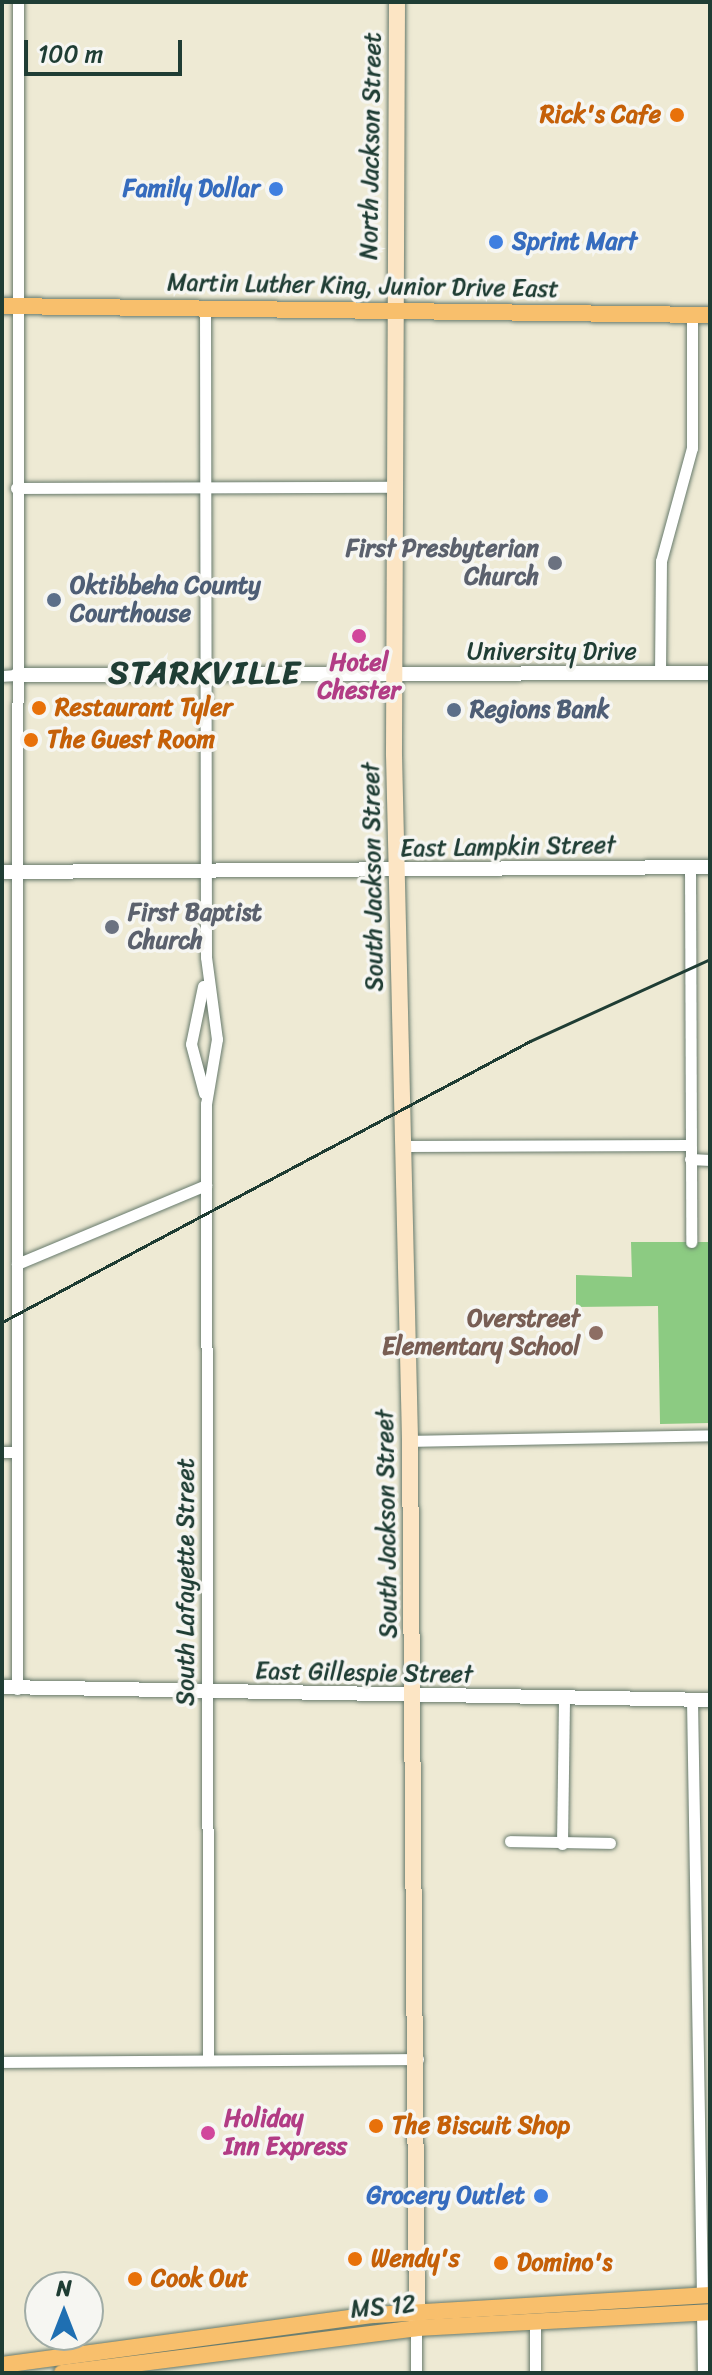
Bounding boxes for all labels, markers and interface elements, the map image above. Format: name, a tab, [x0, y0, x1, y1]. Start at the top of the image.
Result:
scale bar	[28, 24, 186, 74]
street label: North Jackson Street	[355, 32, 387, 260]
text: 100 m	[38, 33, 103, 75]
place label: Rick's Cafe	[540, 101, 661, 129]
marker: Rick's Cafe	[668, 106, 686, 124]
place label: Family Dollar	[122, 175, 260, 203]
marker: Family Dollar	[267, 180, 285, 198]
place label: Sprint Mart	[512, 228, 638, 256]
marker: Sprint Mart	[487, 233, 505, 251]
street label: Martin Luther King, Junior Drive East	[167, 268, 559, 304]
place label: First Presbyterian Church	[345, 535, 539, 591]
marker: First Presbyterian Church	[546, 554, 564, 572]
place label: Oktibbeha County Courthouse	[70, 572, 260, 628]
marker: Oktibbeha County Courthouse	[45, 591, 63, 609]
marker: Hotel Chester	[350, 627, 368, 645]
street label: University Drive	[467, 638, 637, 666]
place label: Hotel Chester	[318, 649, 400, 705]
district label: STARKVILLE	[111, 654, 299, 692]
place label: Restaurant Tyler	[55, 694, 233, 722]
place label: Regions Bank	[470, 696, 609, 724]
marker: Restaurant Tyler	[30, 699, 48, 717]
marker: Regions Bank	[445, 701, 463, 719]
place label: The Guest Room	[47, 726, 217, 754]
marker: The Guest Room	[22, 731, 40, 749]
street label: South Jackson Street	[357, 763, 389, 991]
street label: East Lampkin Street	[400, 831, 616, 863]
place label: First Baptist Church	[128, 899, 262, 955]
marker: First Baptist Church	[103, 918, 121, 936]
place label: Overstreet Elementary School	[382, 1305, 580, 1361]
marker: Overstreet Elementary School	[587, 1324, 605, 1342]
street label: South Jackson Street	[371, 1410, 403, 1638]
street label: South Lafayette Street	[172, 1458, 200, 1706]
street label: East Gillespie Street	[255, 1657, 473, 1689]
place label: Holiday Inn Express	[224, 2105, 348, 2161]
place label: The Biscuit Shop	[392, 2112, 569, 2140]
marker: The Biscuit Shop	[367, 2117, 385, 2135]
marker: Holiday Inn Express	[199, 2124, 217, 2142]
place label: Grocery Outlet	[367, 2182, 525, 2210]
marker: Grocery Outlet	[532, 2187, 550, 2205]
place label: Wendy's	[371, 2245, 460, 2273]
place label: Domino's	[517, 2249, 612, 2277]
marker: Wendy's	[346, 2250, 364, 2268]
marker: Domino's	[492, 2254, 510, 2272]
place label: Cook Out	[151, 2265, 248, 2293]
text: N	[56, 2269, 72, 2308]
marker: Cook Out	[126, 2270, 144, 2288]
north arrow	[24, 2271, 104, 2351]
street label: MS 12	[349, 2290, 417, 2324]

